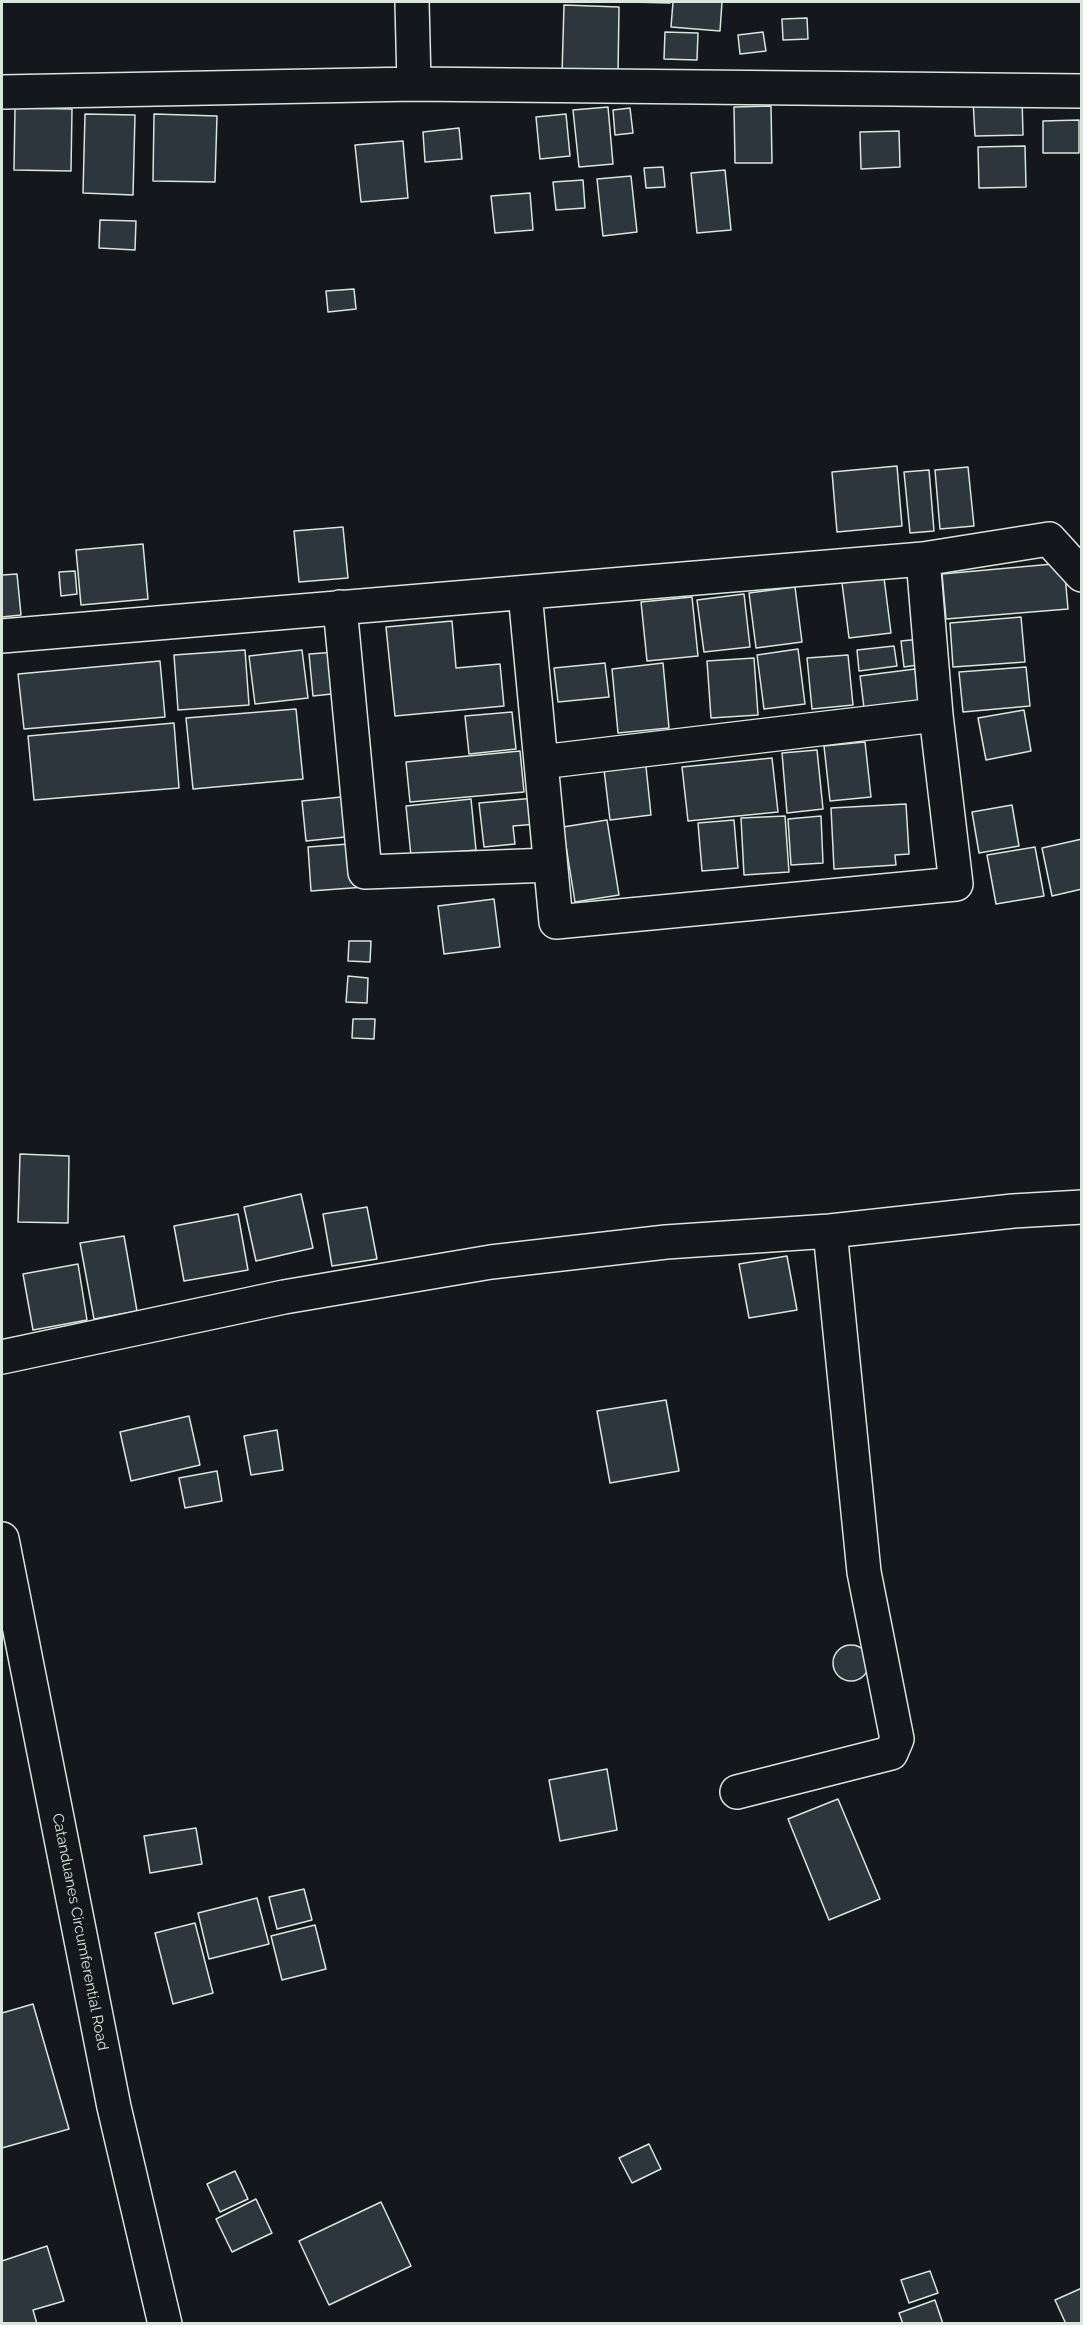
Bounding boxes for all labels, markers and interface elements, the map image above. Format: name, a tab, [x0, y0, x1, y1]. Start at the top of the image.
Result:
street label: Catanduanes Circumferential Road	[48, 1812, 112, 2052]

